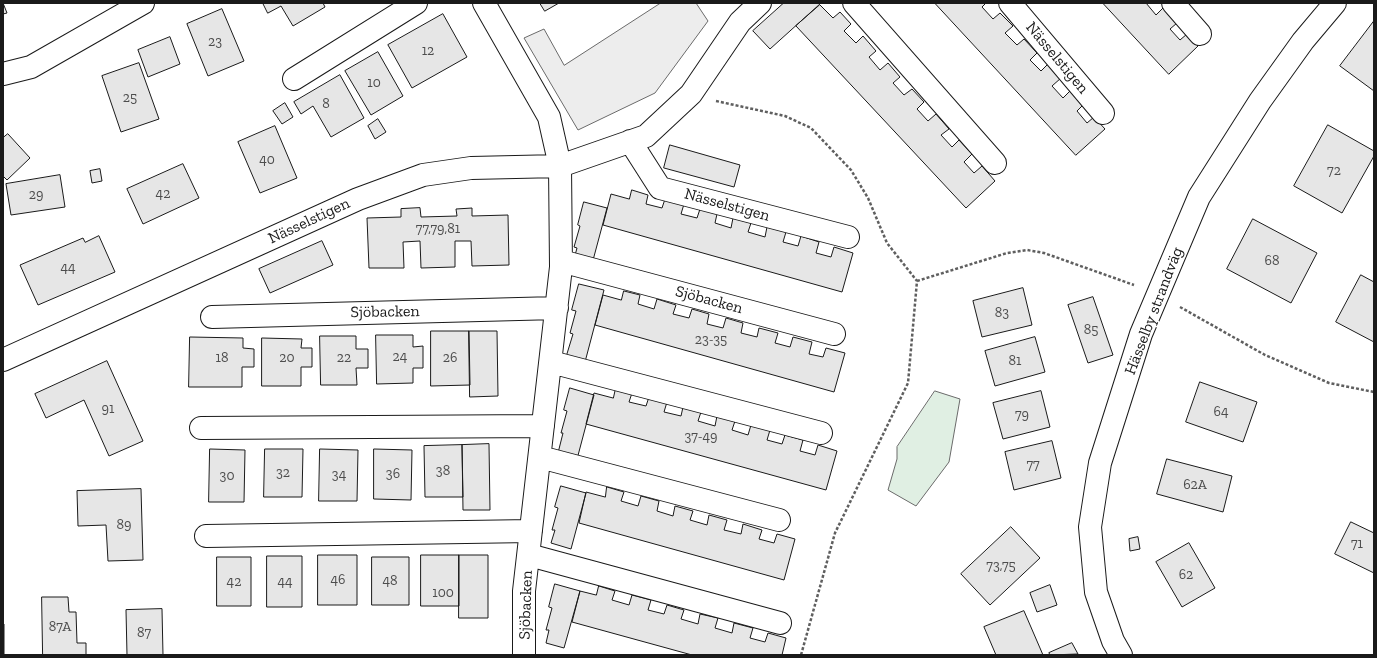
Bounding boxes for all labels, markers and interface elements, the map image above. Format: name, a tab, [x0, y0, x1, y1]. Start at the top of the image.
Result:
street label: Nässelstigen	[1021, 18, 1093, 98]
house number: 23	[208, 34, 222, 50]
house number: 12	[422, 43, 434, 59]
house number: 10	[367, 75, 381, 91]
house number: 25	[123, 90, 137, 106]
house number: 8	[322, 96, 330, 112]
house number: 40	[259, 152, 275, 168]
house number: 72	[1327, 163, 1341, 179]
street label: Nässelstigen	[682, 184, 772, 226]
house number: 42	[156, 186, 170, 202]
house number: 29	[29, 187, 43, 203]
street label: Nässelstigen	[265, 194, 353, 248]
house number: 77,79,81	[416, 221, 460, 237]
street label: Hässelby strandväg	[1121, 244, 1187, 378]
house number: 68	[1265, 253, 1279, 269]
house number: 44	[60, 260, 76, 276]
street label: Sjöbacken	[673, 282, 745, 318]
street label: Sjöbacken	[350, 302, 420, 322]
house number: 83	[995, 305, 1009, 321]
house number: 85	[1084, 322, 1098, 338]
house number: 23-35	[695, 332, 727, 348]
house number: 24	[393, 349, 407, 365]
house number: 18	[216, 350, 228, 366]
house number: 20	[279, 350, 295, 366]
house number: 22	[337, 350, 351, 366]
house number: 26	[443, 350, 457, 366]
house number: 81	[1009, 353, 1021, 369]
house number: 91	[102, 401, 114, 417]
house number: 64	[1214, 404, 1228, 420]
house number: 79	[1015, 407, 1029, 423]
house number: 37-49	[685, 429, 717, 445]
house number: 77	[1026, 457, 1040, 473]
house number: 38	[436, 463, 450, 479]
house number: 32	[276, 465, 290, 481]
house number: 36	[386, 466, 400, 482]
house number: 34	[332, 467, 346, 483]
house number: 30	[220, 468, 234, 484]
house number: 62A	[1183, 477, 1207, 493]
house number: 89	[117, 517, 131, 533]
house number: 71	[1351, 536, 1363, 552]
house number: 73,75	[986, 558, 1016, 574]
house number: 62	[1179, 567, 1193, 583]
street label: Sjöbacken	[515, 570, 537, 640]
house number: 46	[331, 572, 345, 588]
house number: 48	[382, 573, 398, 589]
house number: 42	[227, 574, 241, 590]
house number: 44	[277, 574, 293, 590]
house number: 100	[432, 585, 454, 601]
house number: 87A	[49, 619, 71, 635]
house number: 87	[137, 625, 151, 641]

